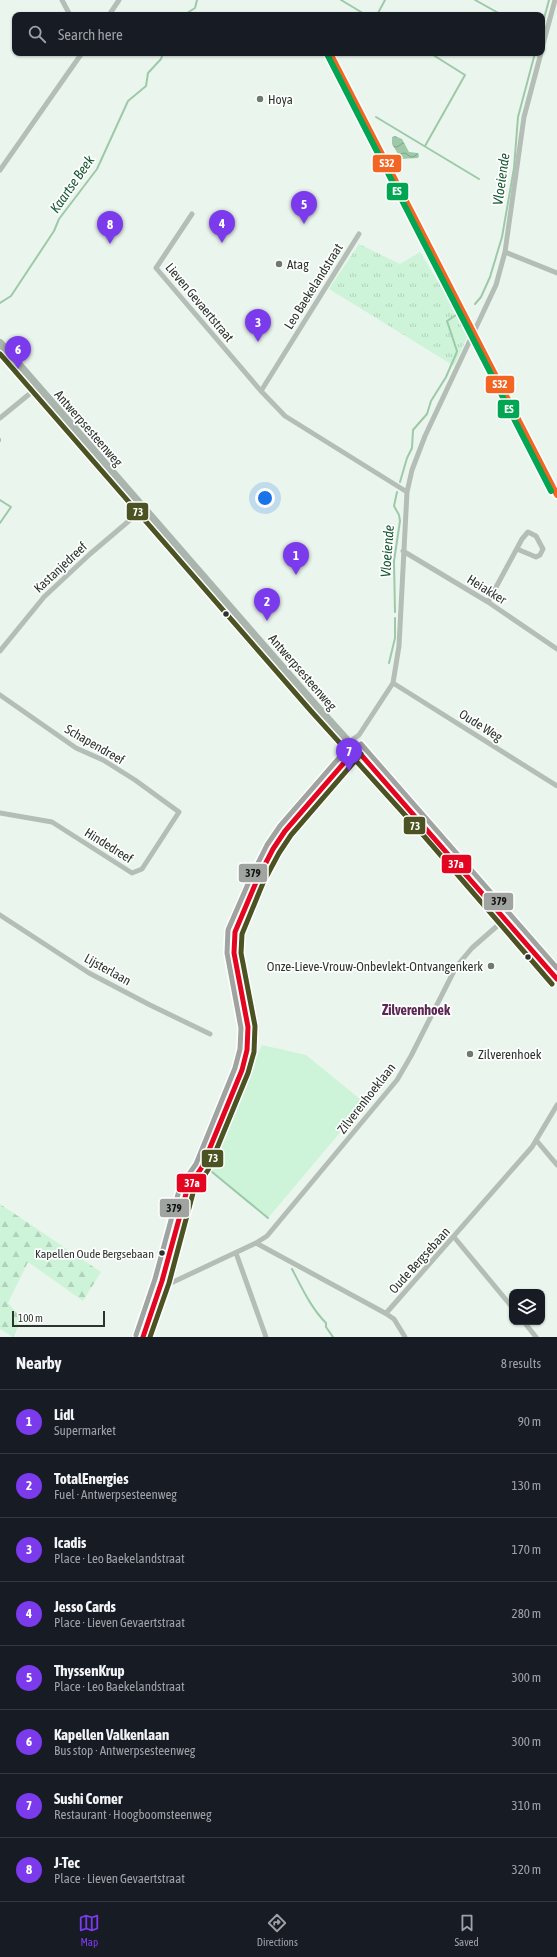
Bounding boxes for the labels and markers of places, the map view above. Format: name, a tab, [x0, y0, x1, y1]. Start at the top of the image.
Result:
place label: Hoya	[268, 92, 293, 107]
marker: Hoya	[255, 94, 265, 104]
pin: 5	[291, 191, 317, 224]
pin: 4	[209, 210, 235, 243]
pin: 8	[97, 211, 123, 244]
place label: Atag	[287, 257, 309, 272]
marker: Atag	[274, 259, 284, 269]
pin: 3	[245, 309, 271, 342]
pin: 6	[5, 336, 31, 369]
pin: 1	[283, 542, 309, 575]
pin: 2	[254, 588, 280, 621]
unlabelled marker	[221, 609, 231, 619]
pin: 7	[336, 738, 362, 771]
unlabelled marker	[523, 952, 533, 962]
place label: Onze-Lieve-Vrouw-Onbevlekt-Ontvangenkerk	[267, 959, 483, 974]
marker: Onze-Lieve-Vrouw-Onbevlekt-Ontvangenkerk	[486, 961, 496, 971]
place label: Zilverenhoek	[478, 1047, 542, 1062]
marker: Zilverenhoek	[465, 1049, 475, 1059]
place label: Kapellen Oude Bergsebaan	[35, 1247, 154, 1261]
marker: Kapellen Oude Bergsebaan	[157, 1248, 167, 1258]

